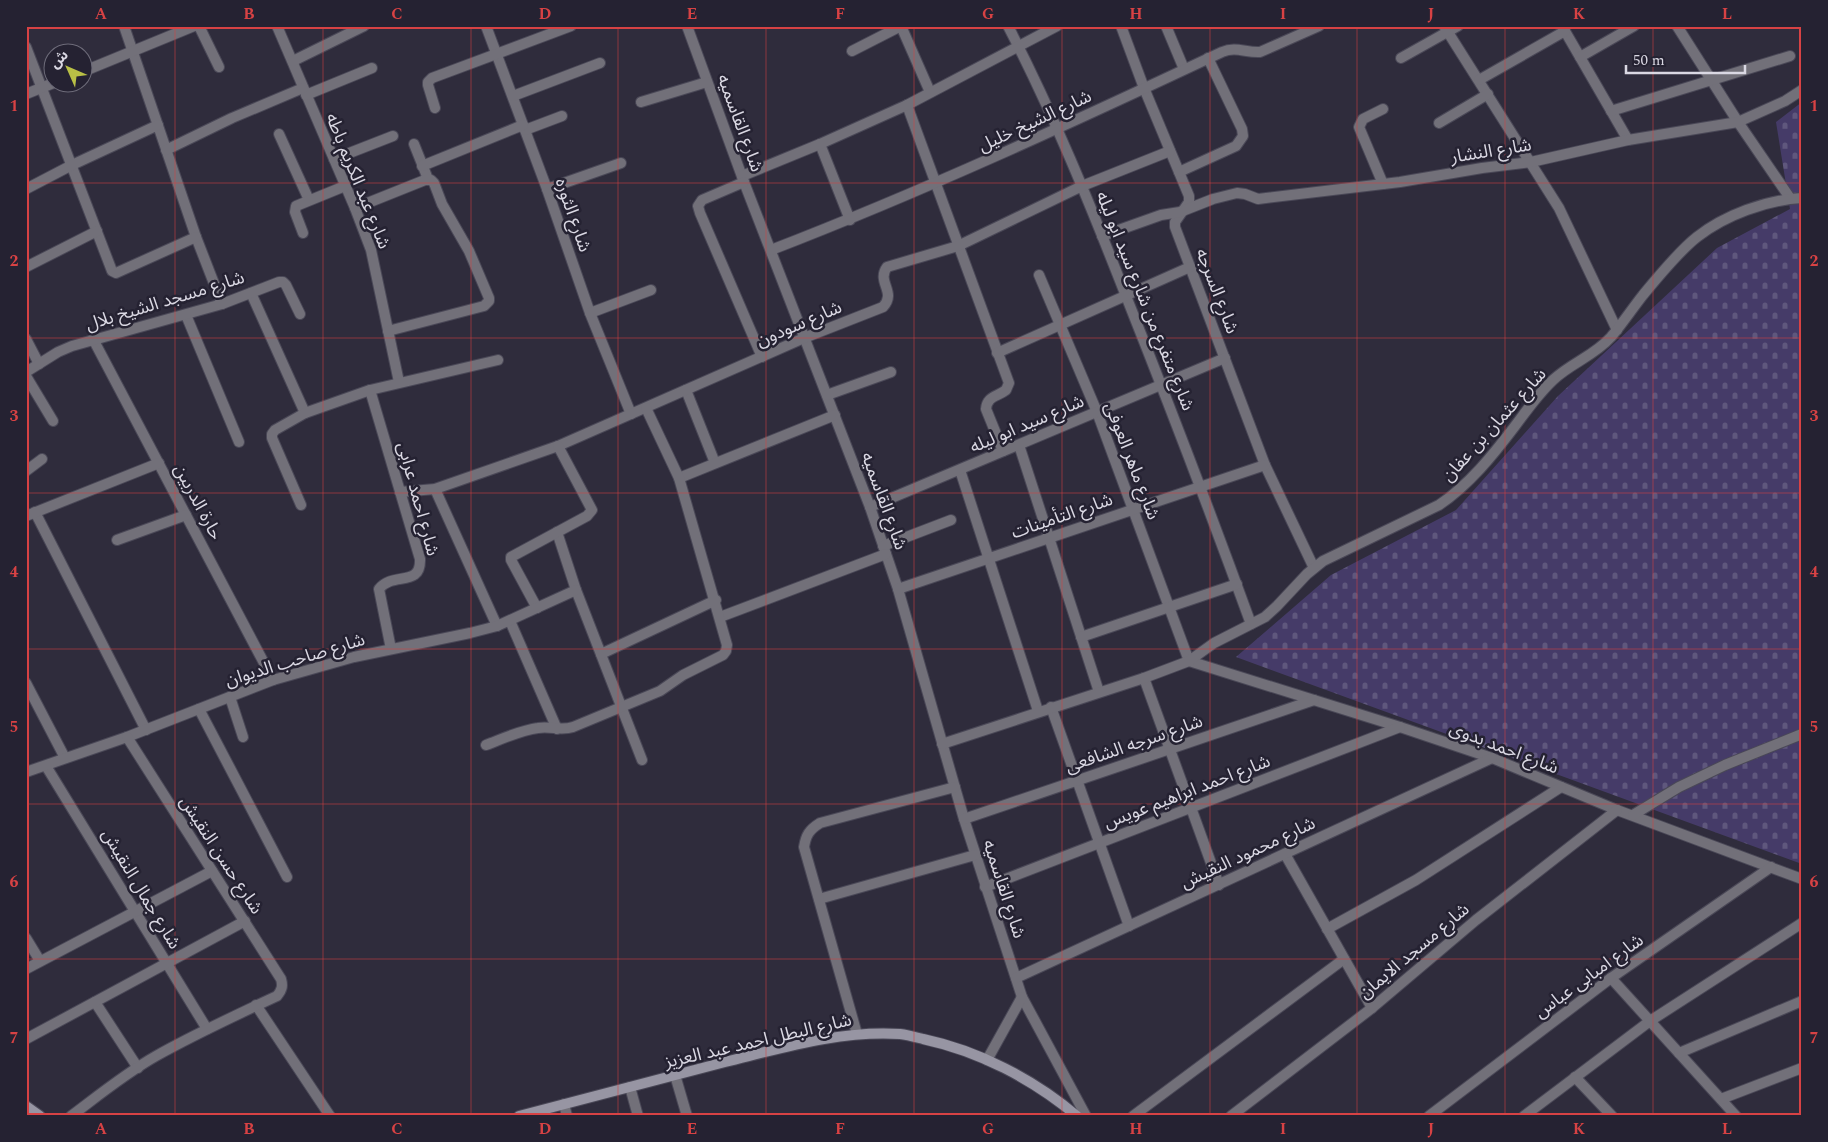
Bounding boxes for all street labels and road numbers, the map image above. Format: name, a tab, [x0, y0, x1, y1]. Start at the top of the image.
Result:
street label: شارع القاسميه	[710, 70, 770, 176]
street label: شارع الشيخ خليل	[974, 83, 1096, 159]
street label: شارع عبد الكريم باطه	[318, 109, 398, 253]
street label: شارع النشار	[1447, 131, 1534, 171]
street label: شارع الثوره	[548, 174, 598, 256]
street label: شارع متفرع من شارع سيد ابو ليله	[1089, 187, 1201, 415]
street label: شارع السرجه	[1188, 244, 1246, 338]
street label: شارع مسجد الشيخ بلال	[82, 264, 248, 338]
street label: شارع سودون	[752, 294, 846, 354]
street label: شارع عثمان بن عفان	[1435, 362, 1553, 488]
street label: شارع سيد ابو ليله	[966, 388, 1088, 460]
street label: شارع ماهر العوفى	[1097, 398, 1167, 524]
street label: شارع احمد عرابى	[390, 439, 446, 559]
street label: شارع القاسميه	[854, 448, 914, 554]
street label: حارة الدربين	[167, 459, 229, 545]
street label: شارع التأمينات	[1008, 486, 1116, 546]
street label: شارع صاحب الديوان	[222, 626, 368, 694]
street label: شارع سرجه الشافعى	[1061, 708, 1207, 780]
street label: شارع احمد بدوى	[1445, 715, 1563, 781]
street label: شارع احمد ابراهيم عويس	[1100, 748, 1274, 836]
street label: شارع حسن النقيش	[172, 790, 270, 920]
street label: شارع محمود النقيش	[1176, 810, 1320, 896]
street label: شارع جمال النقيش	[94, 824, 188, 954]
street label: شارع القاسميه	[975, 836, 1033, 942]
street label: شارع مسجد الايمان	[1352, 896, 1476, 1006]
street label: شارع امبابى عباس	[1529, 927, 1649, 1025]
street label: شارع البطل احمد عبد العزيز	[661, 1006, 854, 1076]

